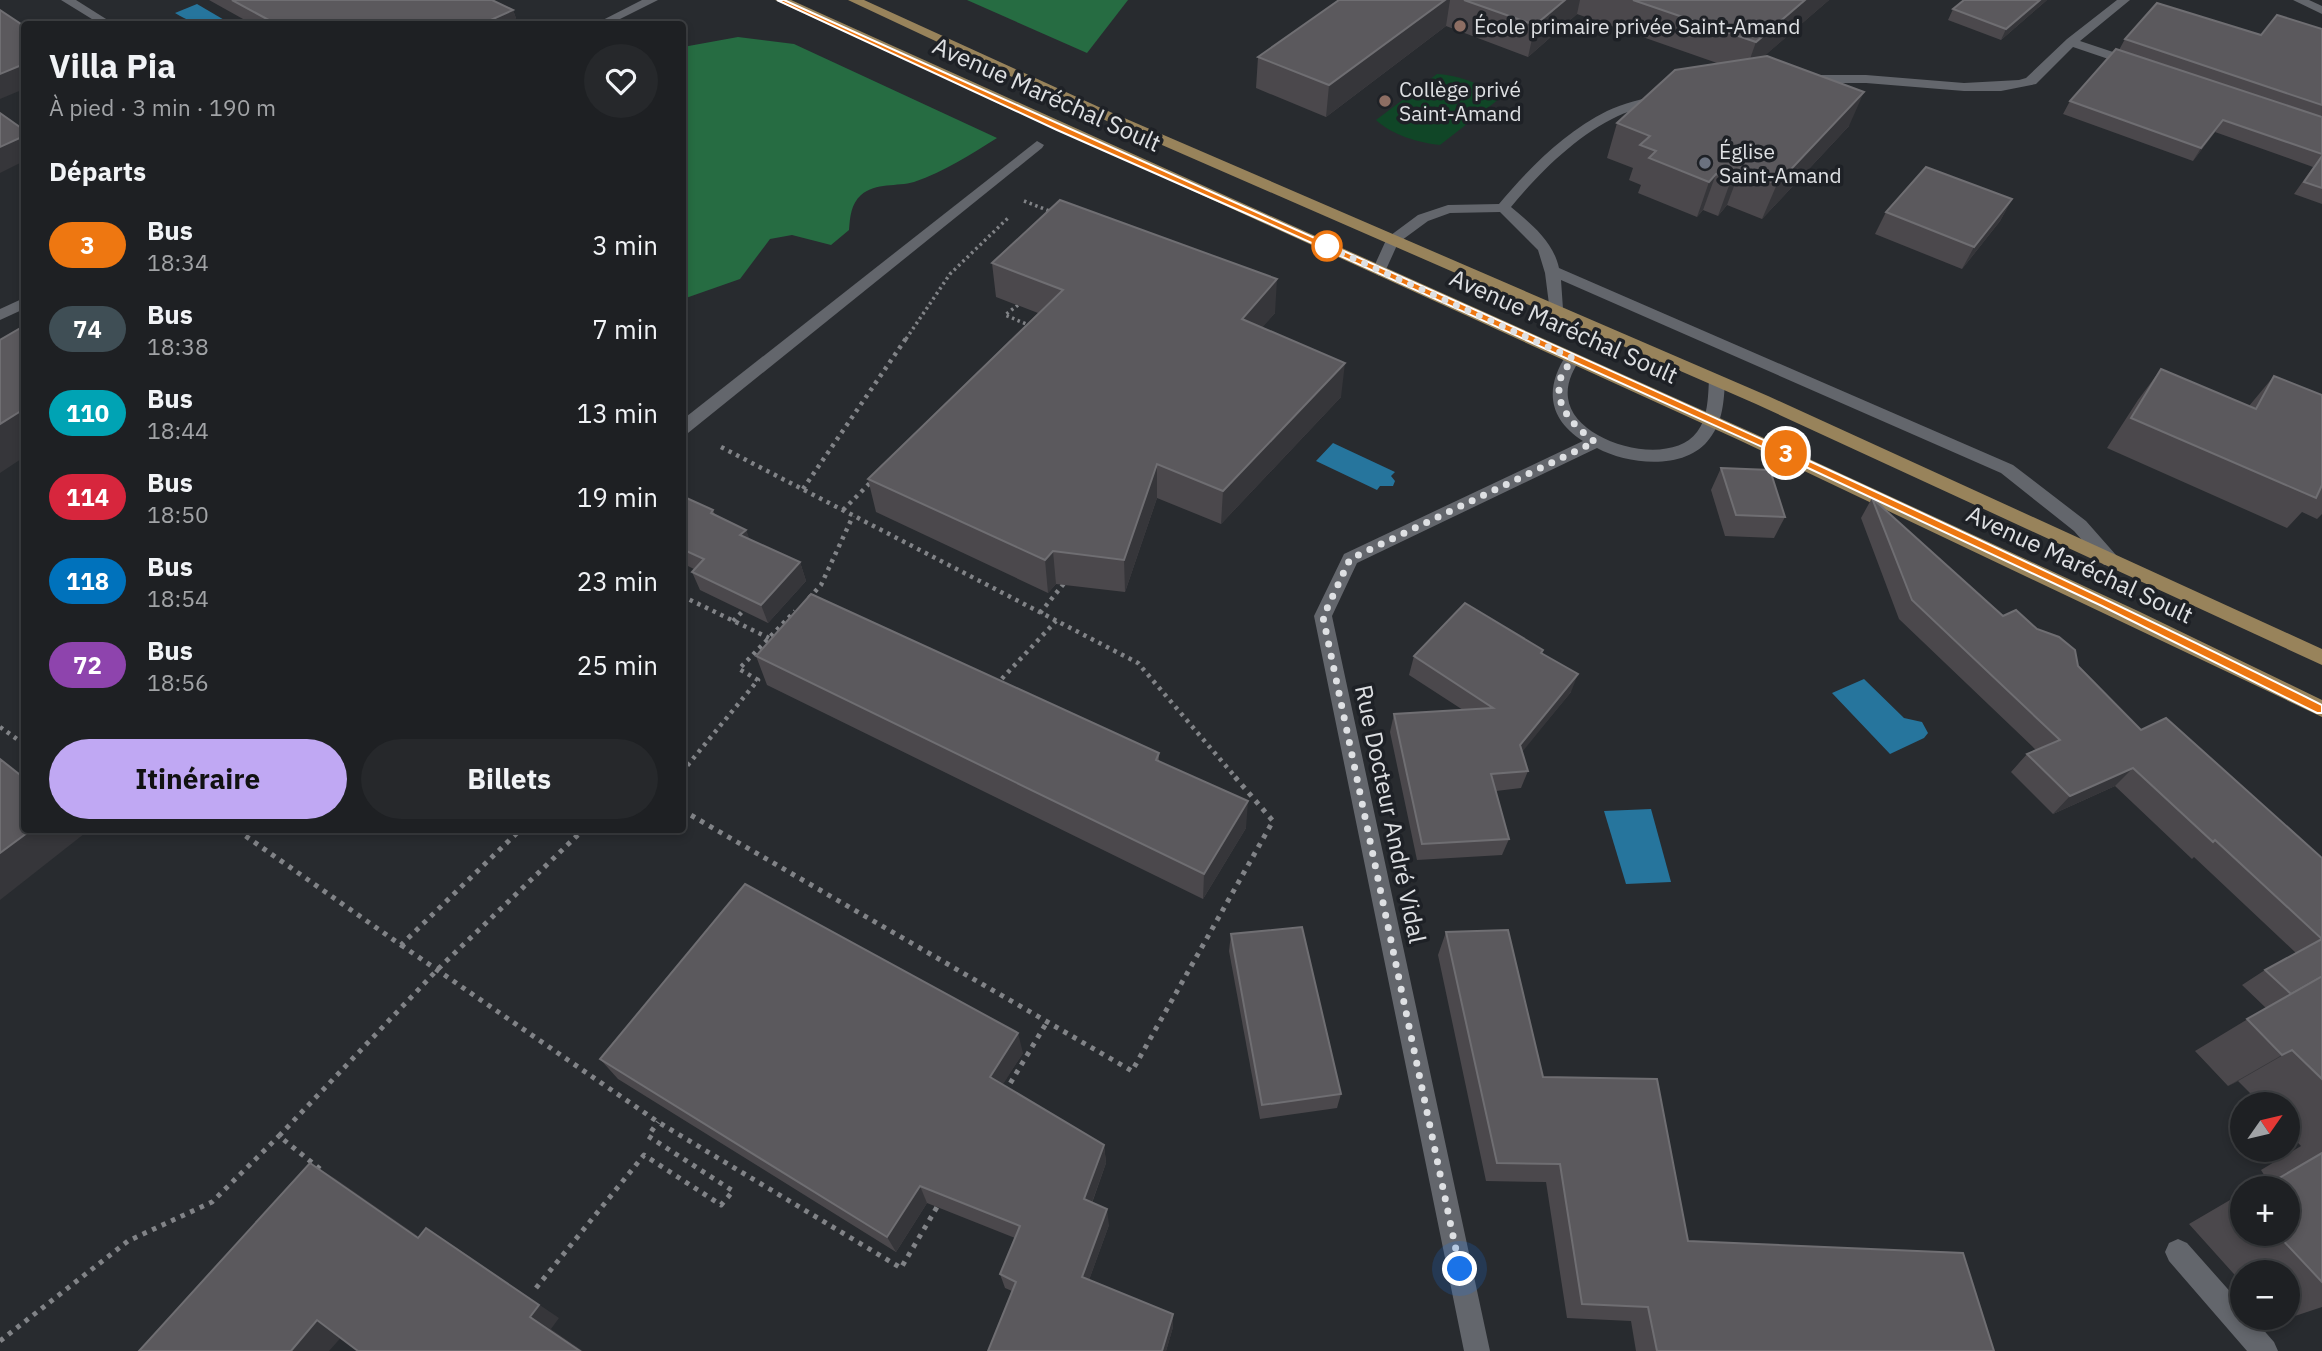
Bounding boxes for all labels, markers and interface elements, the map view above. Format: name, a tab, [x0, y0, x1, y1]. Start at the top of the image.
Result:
place label: École primaire privée Saint-Amand	[1474, 12, 1800, 40]
marker: École primaire privée Saint-Amand	[1452, 18, 1468, 34]
street label: Avenue Maréchal Soult	[928, 29, 1166, 159]
text: Villa Pia	[49, 44, 176, 87]
button: heart	[584, 44, 658, 118]
place label: Collège privé Saint-Amand	[1399, 75, 1522, 127]
text: À pied · 3 min · 190 m	[49, 92, 276, 122]
marker: Collège privé Saint-Amand	[1377, 93, 1393, 109]
place label: Église Saint-Amand	[1719, 137, 1842, 189]
text: Départs	[49, 154, 146, 188]
marker: Église Saint-Amand	[1697, 155, 1713, 171]
text: Bus	[147, 213, 193, 247]
text: 3 min	[592, 228, 658, 262]
text: 3	[80, 229, 95, 261]
unlabelled marker	[1312, 231, 1342, 261]
text: 18:34	[147, 247, 209, 277]
street label: Avenue Maréchal Soult	[1445, 261, 1683, 391]
text: Bus	[147, 297, 193, 331]
text: 7 min	[592, 312, 658, 346]
text: 74	[73, 313, 102, 345]
text: 18:38	[147, 331, 209, 361]
text: Bus	[147, 381, 193, 415]
text: 13 min	[577, 396, 658, 430]
text: 110	[66, 397, 109, 429]
text: 18:44	[147, 415, 209, 445]
line badge: 3	[1763, 430, 1809, 476]
text: 3	[1779, 437, 1793, 469]
text: Bus	[147, 465, 193, 499]
text: 19 min	[577, 480, 658, 514]
text: 114	[66, 481, 109, 513]
street label: Avenue Maréchal Soult	[1962, 497, 2198, 631]
text: 18:50	[147, 499, 209, 529]
text: Bus	[147, 549, 193, 583]
text: 23 min	[577, 564, 658, 598]
text: 118	[66, 565, 109, 597]
text: 18:54	[147, 583, 209, 613]
text: Bus	[147, 633, 193, 667]
text: 25 min	[577, 648, 658, 682]
text: 72	[73, 649, 102, 681]
text: 18:56	[147, 667, 209, 697]
street label: Rue Docteur André Vidal	[1348, 682, 1434, 946]
button: Itinéraire	[49, 739, 347, 819]
button: Billets	[361, 739, 658, 819]
north arrow	[2230, 1092, 2300, 1162]
map controls	[2230, 1092, 2300, 1330]
button: +	[2230, 1176, 2300, 1246]
your location	[1442, 1251, 1477, 1286]
button: −	[2230, 1260, 2300, 1330]

